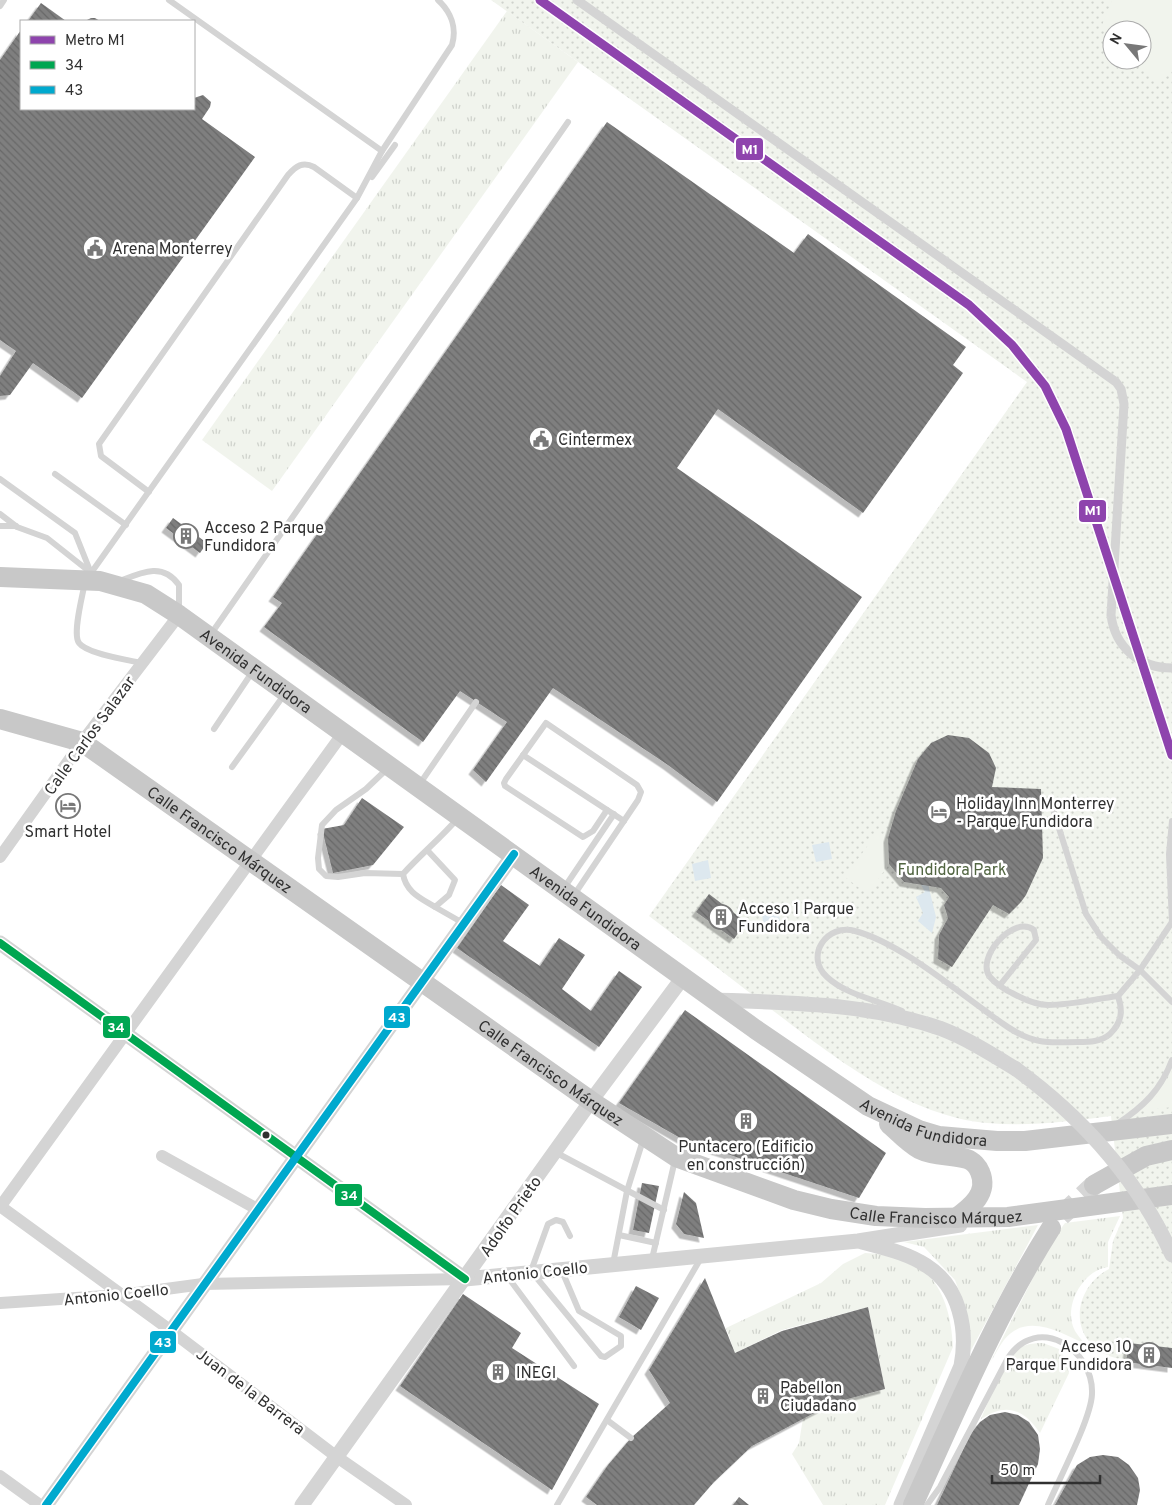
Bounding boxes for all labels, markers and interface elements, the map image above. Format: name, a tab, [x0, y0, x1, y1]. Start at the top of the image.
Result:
legend	[20, 20, 195, 110]
north arrow	[1102, 20, 1152, 70]
text: N	[1107, 31, 1127, 48]
text: Metro M1	[65, 32, 125, 51]
text: 34	[65, 57, 83, 76]
text: 43	[65, 82, 83, 101]
line badge: M1	[735, 137, 764, 161]
text: M1	[742, 142, 758, 159]
public building icon: Arena Monterrey	[82, 235, 108, 261]
place label: Arena Monterrey	[112, 240, 233, 260]
public building icon: Cintermex	[528, 426, 554, 452]
place label: Cintermex	[558, 431, 632, 451]
line badge: M1	[1078, 499, 1107, 523]
text: M1	[1085, 503, 1101, 520]
place label: Acceso 2 Parque Fundidora	[204, 519, 324, 557]
building icon: Acceso 2 Parque Fundidora	[173, 523, 199, 549]
street label: Avenida Fundidora	[195, 625, 315, 719]
street label: Calle Carlos Salazar	[41, 673, 141, 800]
street label: Calle Francisco Márquez	[142, 783, 295, 899]
hotel icon: Smart Hotel	[55, 793, 81, 819]
place label: Holiday Inn Monterrey - Parque Fundidora	[956, 795, 1114, 833]
hotel icon: Holiday Inn Monterrey - Parque Fundidora	[926, 799, 952, 825]
place label: Smart Hotel	[25, 823, 111, 843]
park label: Fundidora Park	[898, 861, 1006, 881]
street label: Avenida Fundidora	[525, 862, 645, 956]
place label: Acceso 1 Parque Fundidora	[738, 900, 854, 938]
building icon: Acceso 1 Parque Fundidora	[708, 904, 734, 930]
line badge: 43	[383, 1005, 411, 1029]
text: 43	[388, 1010, 406, 1027]
line badge: 34	[102, 1015, 131, 1039]
street label: Calle Francisco Márquez	[473, 1016, 627, 1132]
text: 34	[107, 1020, 125, 1037]
street label: Avenida Fundidora	[855, 1095, 988, 1152]
building icon: Puntacero (Edificio en construcción)	[733, 1108, 759, 1134]
unlabelled marker	[261, 1130, 271, 1140]
place label: Puntacero (Edificio en construcción)	[678, 1138, 814, 1176]
street label: Adolfo Prieto	[476, 1173, 547, 1261]
line badge: 34	[334, 1183, 363, 1207]
text: 34	[340, 1188, 358, 1205]
street label: Calle Francisco Márquez	[848, 1204, 1024, 1230]
street label: Antonio Coello	[482, 1259, 589, 1289]
street label: Antonio Coello	[63, 1281, 170, 1311]
line badge: 43	[149, 1330, 177, 1354]
text: 43	[154, 1335, 172, 1352]
place label: Acceso 10 Parque Fundidora	[1005, 1338, 1132, 1376]
building icon: Acceso 10 Parque Fundidora	[1136, 1342, 1162, 1368]
street label: Juan de la Barrera	[191, 1345, 308, 1440]
building icon: INEGI	[485, 1359, 511, 1385]
place label: INEGI	[516, 1364, 556, 1384]
place label: Pabellon Ciudadano	[780, 1379, 857, 1417]
building icon: Pabellon Ciudadano	[750, 1383, 776, 1409]
scale bar	[992, 1452, 1100, 1484]
text: 50 m	[1000, 1462, 1035, 1481]

